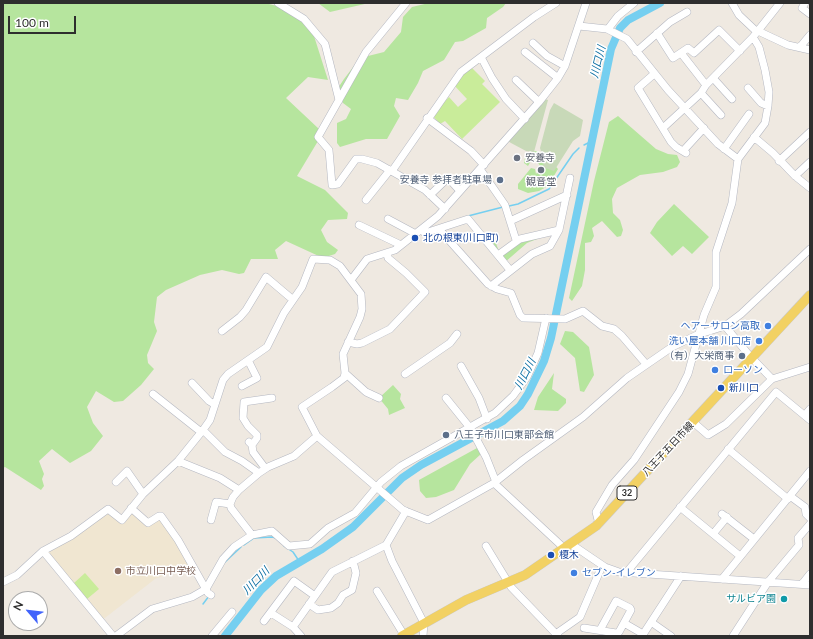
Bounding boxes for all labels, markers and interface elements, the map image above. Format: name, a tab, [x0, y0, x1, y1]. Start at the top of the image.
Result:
scale bar	[10, 8, 78, 34]
text: 100 m	[15, 15, 49, 30]
water label: 川口川	[588, 44, 608, 80]
place label: 安養寺	[525, 152, 555, 164]
marker: 安養寺	[512, 153, 522, 163]
marker: 観音堂	[536, 165, 546, 175]
place label: 安養寺 参拝者駐車場	[399, 174, 492, 186]
marker: 安養寺 参拝者駐車場	[495, 175, 505, 185]
place label: 観音堂	[526, 176, 556, 188]
place label: 北の根東(川口町)	[423, 232, 498, 244]
marker: 北の根東(川口町)	[410, 233, 420, 243]
place label: ヘアーサロン高取	[681, 320, 760, 332]
marker: ヘアーサロン高取	[763, 321, 773, 331]
place label: 洗い屋本舗 川口店	[668, 335, 751, 347]
marker: 洗い屋本舗 川口店	[754, 336, 764, 346]
place label: （有）大栄商事	[664, 350, 734, 362]
marker: （有）大栄商事	[737, 351, 747, 361]
water label: 川口川	[512, 356, 538, 392]
place label: ローソン	[723, 364, 763, 376]
marker: ローソン	[710, 365, 720, 375]
place label: 新川口	[729, 382, 759, 394]
marker: 新川口	[716, 383, 726, 393]
street label: 八王子五日市線	[640, 419, 696, 479]
place label: 八王子市川口東部会館	[454, 429, 554, 441]
marker: 八王子市川口東部会館	[441, 430, 451, 440]
road number: 32	[617, 486, 637, 500]
place label: 榎木	[559, 549, 579, 561]
marker: 榎木	[546, 550, 556, 560]
place label: 市立川口中学校	[126, 565, 196, 577]
water label: 川口川	[240, 565, 272, 597]
marker: 市立川口中学校	[113, 566, 123, 576]
place label: セブン-イレブン	[582, 567, 656, 579]
marker: セブン-イレブン	[569, 568, 579, 578]
north arrow	[8, 591, 48, 631]
place label: サルビア園	[726, 593, 776, 605]
marker: サルビア園	[779, 594, 789, 604]
text: N	[10, 599, 26, 612]

